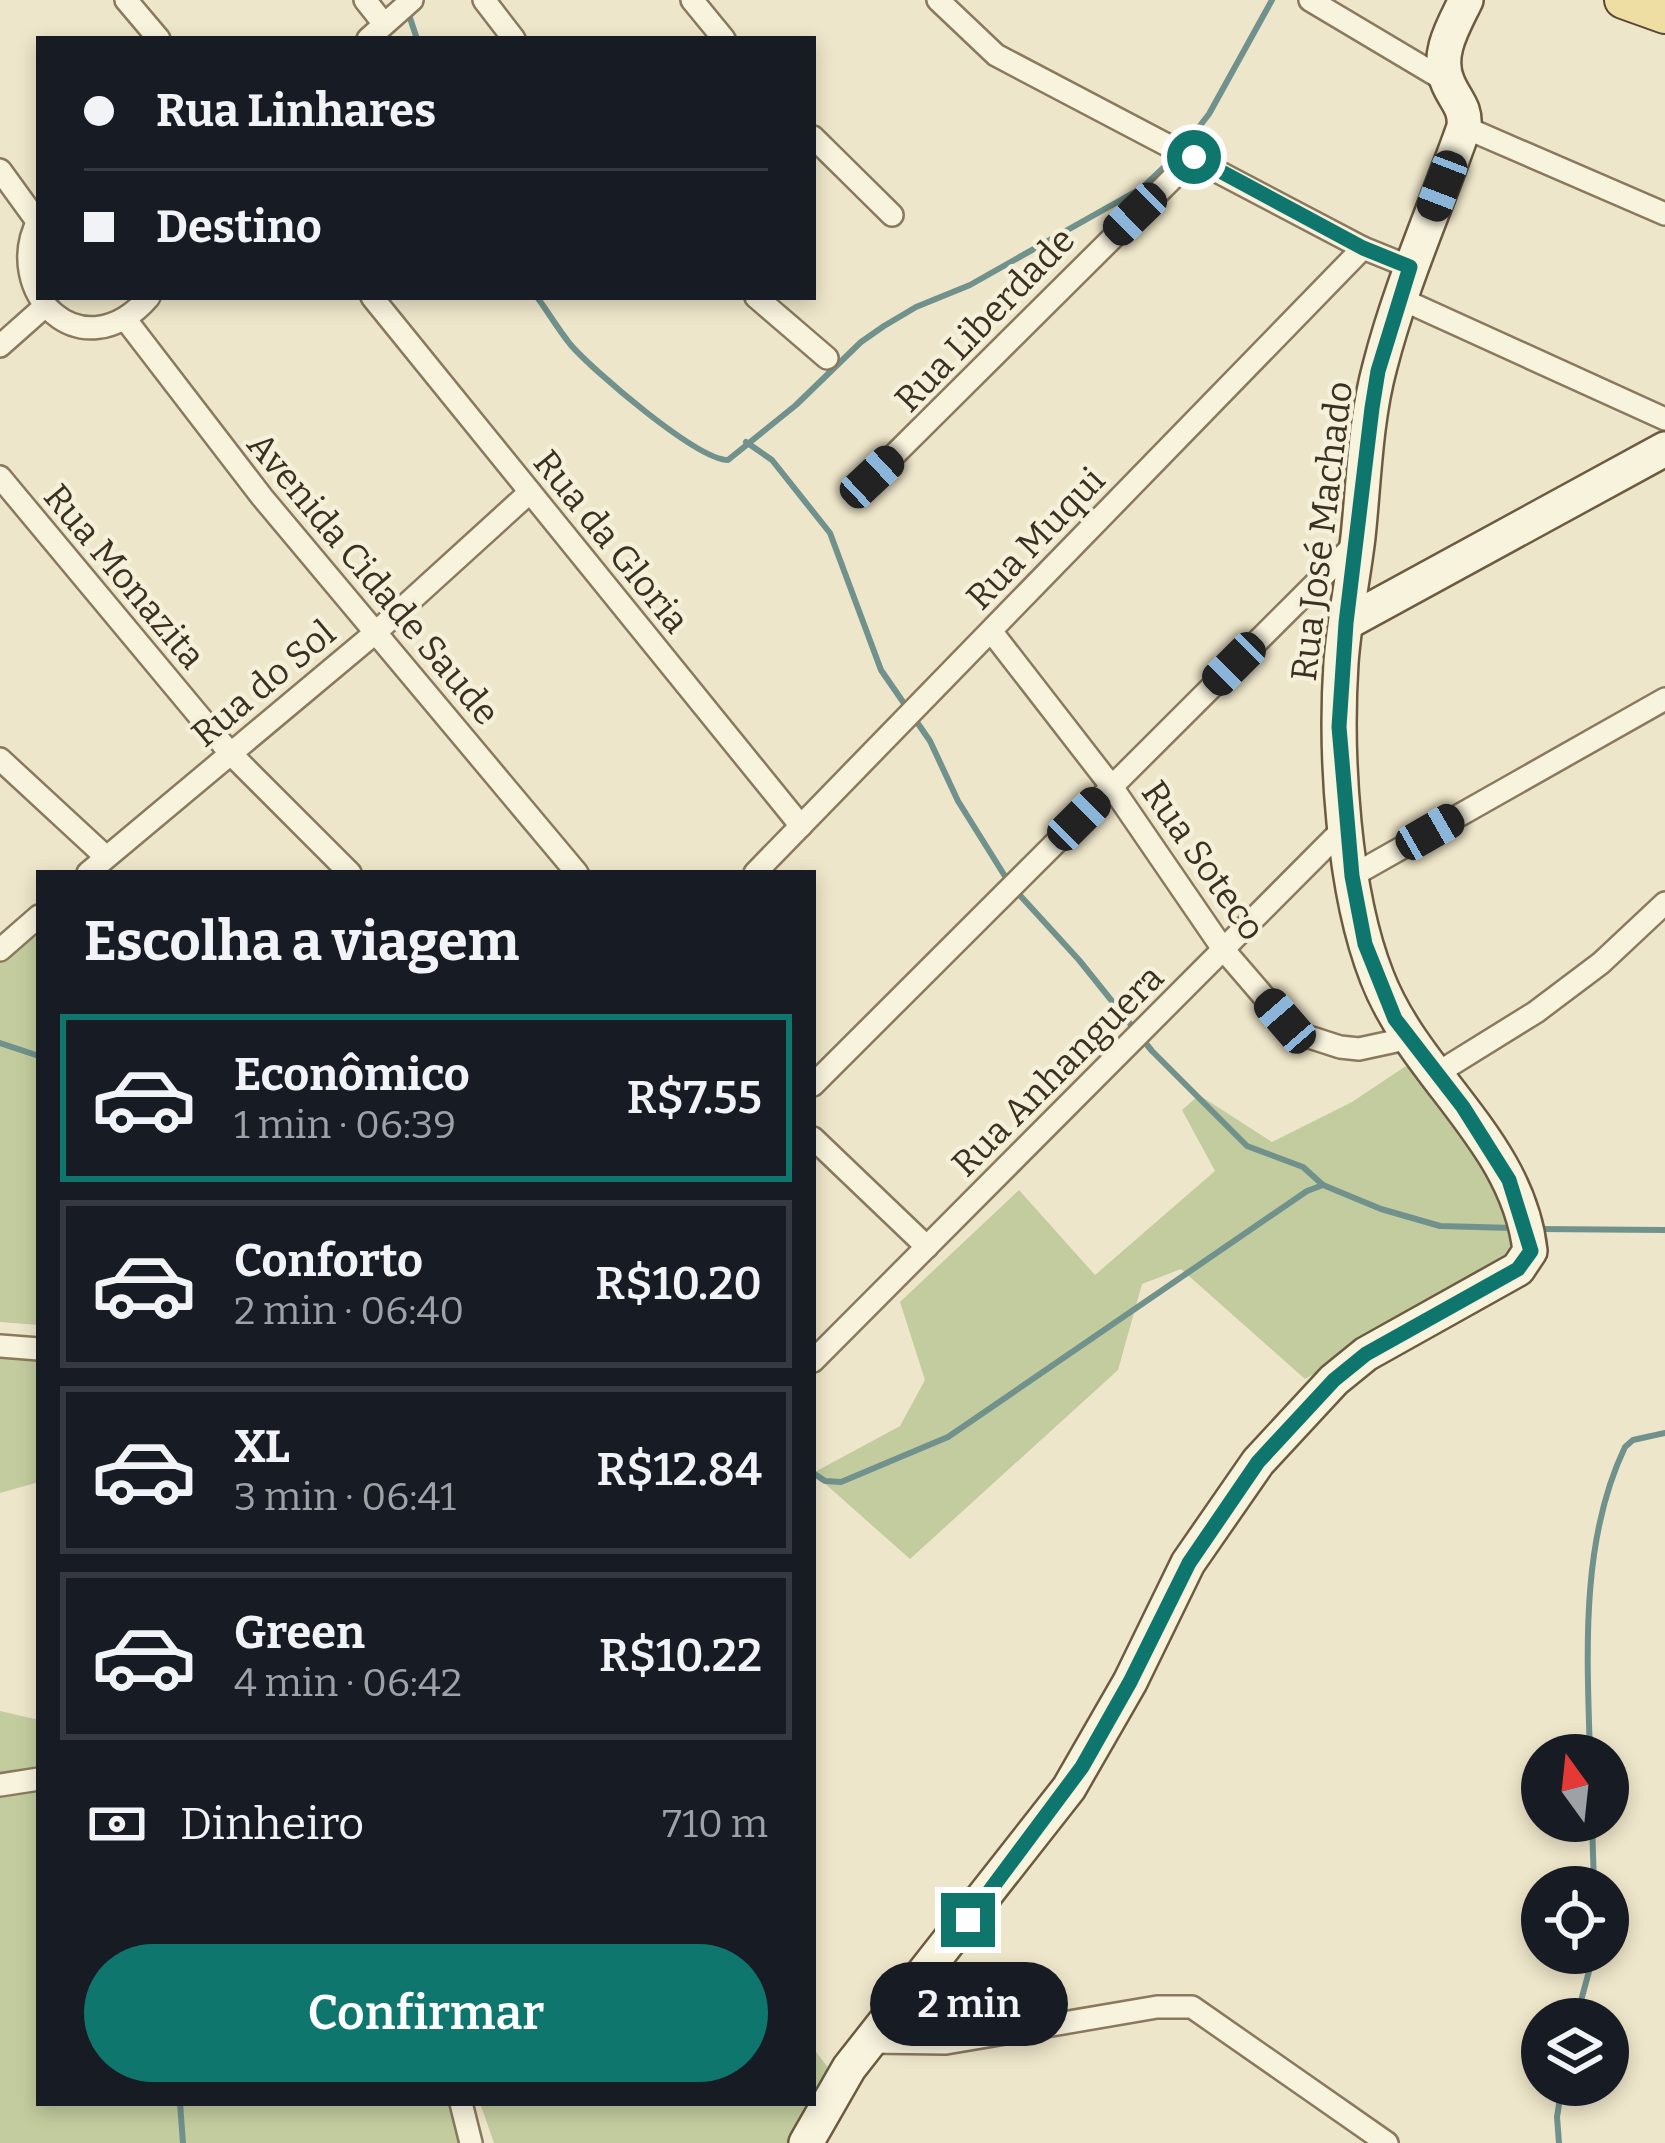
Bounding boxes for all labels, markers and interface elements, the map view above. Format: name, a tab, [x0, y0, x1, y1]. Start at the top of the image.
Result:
text: Rua Linhares	[156, 84, 436, 138]
route start	[1167, 130, 1221, 184]
car	[1412, 146, 1472, 226]
car	[1097, 176, 1173, 252]
text: Destino	[156, 200, 322, 254]
street label: Rua Liberdade	[886, 218, 1084, 421]
street label: Rua José Machado	[1282, 379, 1362, 684]
street label: Avenida Cidade Saude	[238, 423, 509, 734]
car	[833, 439, 911, 515]
street label: Rua da Gloria	[524, 441, 699, 642]
street label: Rua Muqui	[957, 458, 1114, 619]
street label: Rua Monazita	[34, 475, 214, 678]
street label: Rua do Sol	[183, 611, 344, 756]
car	[1196, 626, 1272, 702]
street label: Rua Soteco	[1132, 772, 1274, 949]
car	[1041, 781, 1117, 857]
car	[1390, 798, 1470, 866]
text: Escolha a viagem	[84, 910, 519, 974]
street label: Rua Anhanguera	[943, 955, 1173, 1186]
car	[1248, 982, 1322, 1060]
icon: car	[90, 1044, 198, 1152]
text: Econômico	[234, 1048, 470, 1102]
text: R$7.55	[627, 1071, 762, 1125]
text: 1 min · 06:39	[234, 1102, 456, 1148]
icon: car	[90, 1230, 198, 1338]
text: Conforto	[234, 1234, 423, 1288]
text: R$10.20	[595, 1257, 762, 1311]
text: 2 min · 06:40	[234, 1288, 464, 1334]
icon: car	[90, 1416, 198, 1524]
text: XL	[234, 1420, 290, 1474]
text: R$12.84	[596, 1443, 762, 1497]
text: 3 min · 06:41	[234, 1474, 456, 1520]
icon: car	[90, 1602, 198, 1710]
text: Green	[234, 1606, 365, 1660]
text: R$10.22	[599, 1629, 762, 1683]
text: 4 min · 06:42	[234, 1660, 462, 1706]
north arrow	[1521, 1734, 1629, 1842]
map controls	[1521, 1734, 1629, 2106]
icon: cash	[84, 1791, 150, 1857]
text: Dinheiro	[180, 1797, 364, 1851]
text: 710 m	[662, 1801, 768, 1847]
button: locate	[1521, 1866, 1629, 1974]
route end	[941, 1893, 995, 1947]
button: Confirmar	[84, 1944, 768, 2082]
callout: 2 min	[869, 1962, 1067, 2046]
text: 2 min	[917, 1981, 1021, 2027]
button: layers	[1521, 1998, 1629, 2106]

